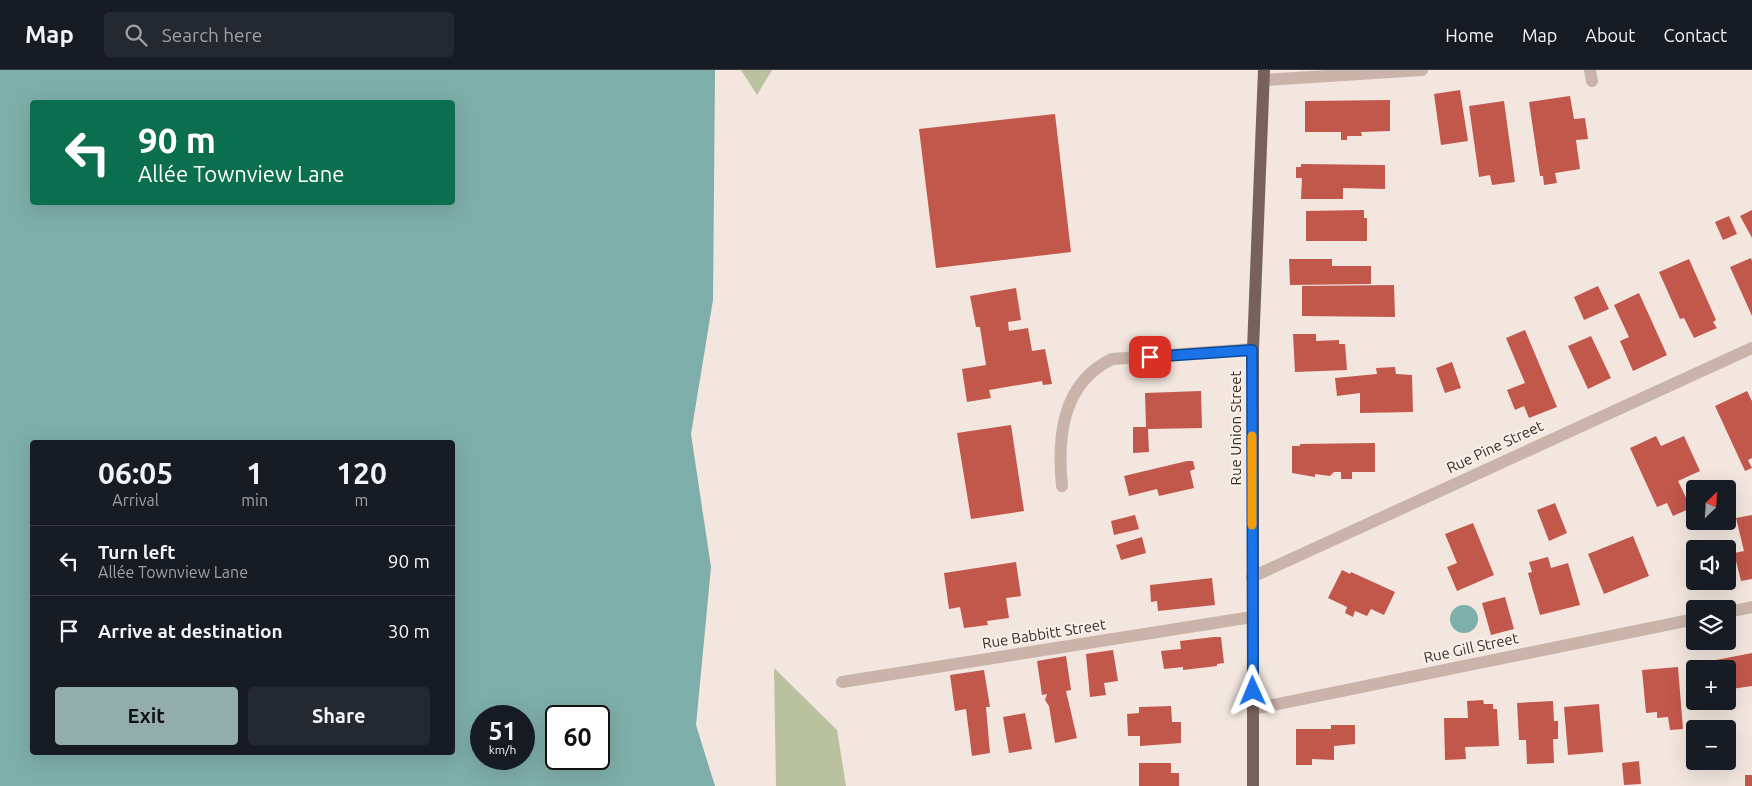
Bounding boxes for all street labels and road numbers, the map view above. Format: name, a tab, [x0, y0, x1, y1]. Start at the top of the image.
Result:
street label: Rue Union Street	[1227, 371, 1244, 485]
street label: Rue Pine Street	[1444, 417, 1546, 476]
street label: Rue Babbitt Street	[981, 615, 1107, 652]
street label: Rue Gill Street	[1422, 629, 1520, 666]

